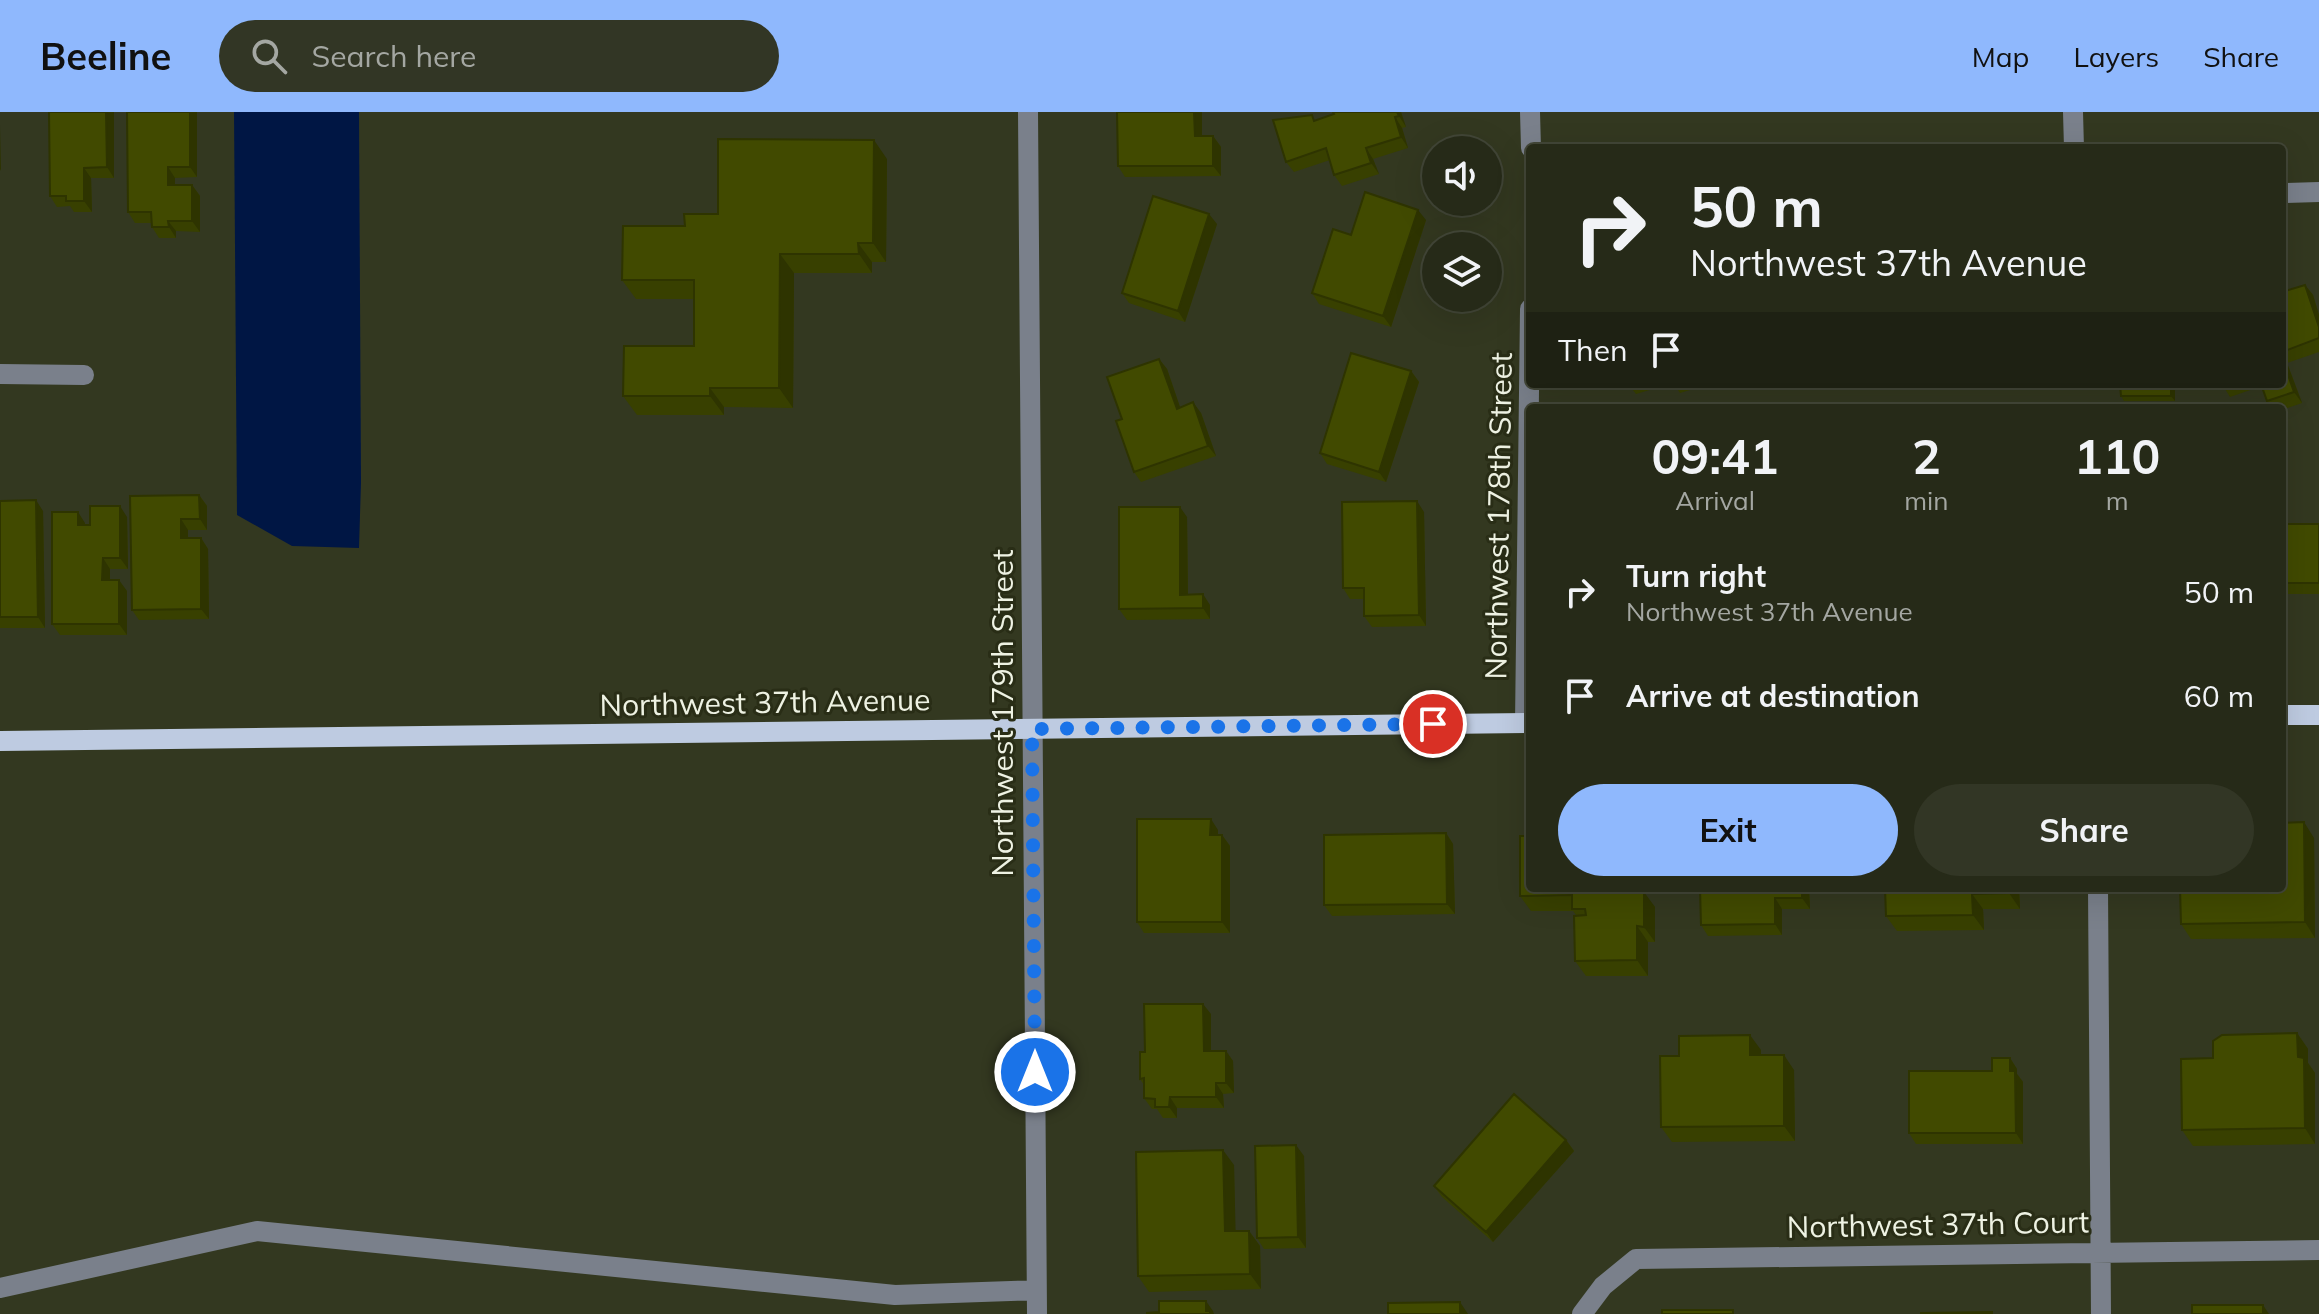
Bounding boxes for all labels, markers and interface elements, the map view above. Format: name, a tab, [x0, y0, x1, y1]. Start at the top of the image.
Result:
search box	[219, 20, 779, 92]
text: Beeline	[40, 32, 171, 80]
icon: search	[247, 34, 291, 78]
text: Search here	[311, 37, 476, 75]
text: Map	[1972, 39, 2029, 74]
text: Layers	[2073, 39, 2159, 74]
text: Share	[2203, 39, 2279, 74]
map controls	[1422, 136, 1502, 312]
button: sound	[1422, 136, 1502, 216]
text: 50 m	[1690, 171, 1823, 241]
icon: right	[1558, 176, 1662, 280]
button: layers	[1422, 232, 1502, 312]
text: Northwest 37th Avenue	[1690, 240, 2087, 285]
icon: arrive	[1644, 328, 1688, 372]
text: Then	[1558, 331, 1628, 369]
street label: Northwest 178th Street	[1476, 352, 1520, 680]
text: 09:41	[1652, 426, 1779, 486]
text: 2	[1912, 426, 1941, 486]
text: 110	[2074, 426, 2160, 486]
text: Arrival	[1675, 484, 1755, 517]
text: min	[1904, 484, 1948, 517]
text: m	[2106, 484, 2129, 517]
street label: Northwest 179th Street	[983, 549, 1021, 877]
text: Turn right	[1626, 557, 1766, 595]
icon: right	[1558, 570, 1602, 614]
text: 50 m	[2184, 573, 2254, 611]
text: Northwest 37th Avenue	[1626, 595, 1913, 628]
icon: arrive	[1558, 674, 1602, 718]
text: Arrive at destination	[1626, 677, 1920, 715]
text: 60 m	[2184, 677, 2254, 715]
street label: Northwest 37th Avenue	[599, 680, 931, 724]
pin	[1399, 690, 1467, 758]
icon: arrive	[1411, 702, 1455, 746]
button: Exit	[1558, 784, 1898, 876]
button: Share	[1914, 784, 2254, 876]
position arrow	[993, 1030, 1077, 1114]
street label: Northwest 37th Court	[1786, 1202, 2090, 1246]

